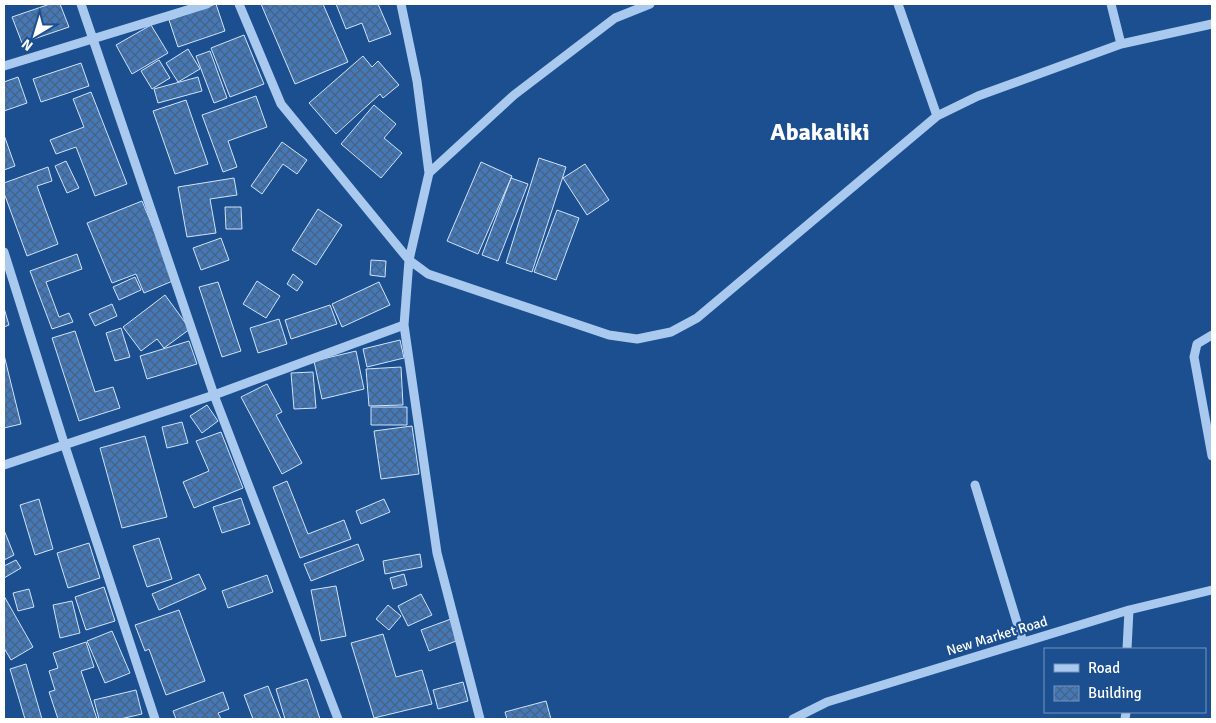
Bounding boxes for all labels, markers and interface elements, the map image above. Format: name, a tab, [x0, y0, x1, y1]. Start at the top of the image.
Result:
north arrow	[10, 10, 60, 60]
text: N	[18, 35, 36, 55]
district label: Abakaliki	[770, 117, 870, 147]
street label: New Market Road	[944, 613, 1050, 659]
legend	[1044, 648, 1206, 713]
text: Road	[1088, 659, 1120, 677]
text: Building	[1088, 684, 1142, 702]

